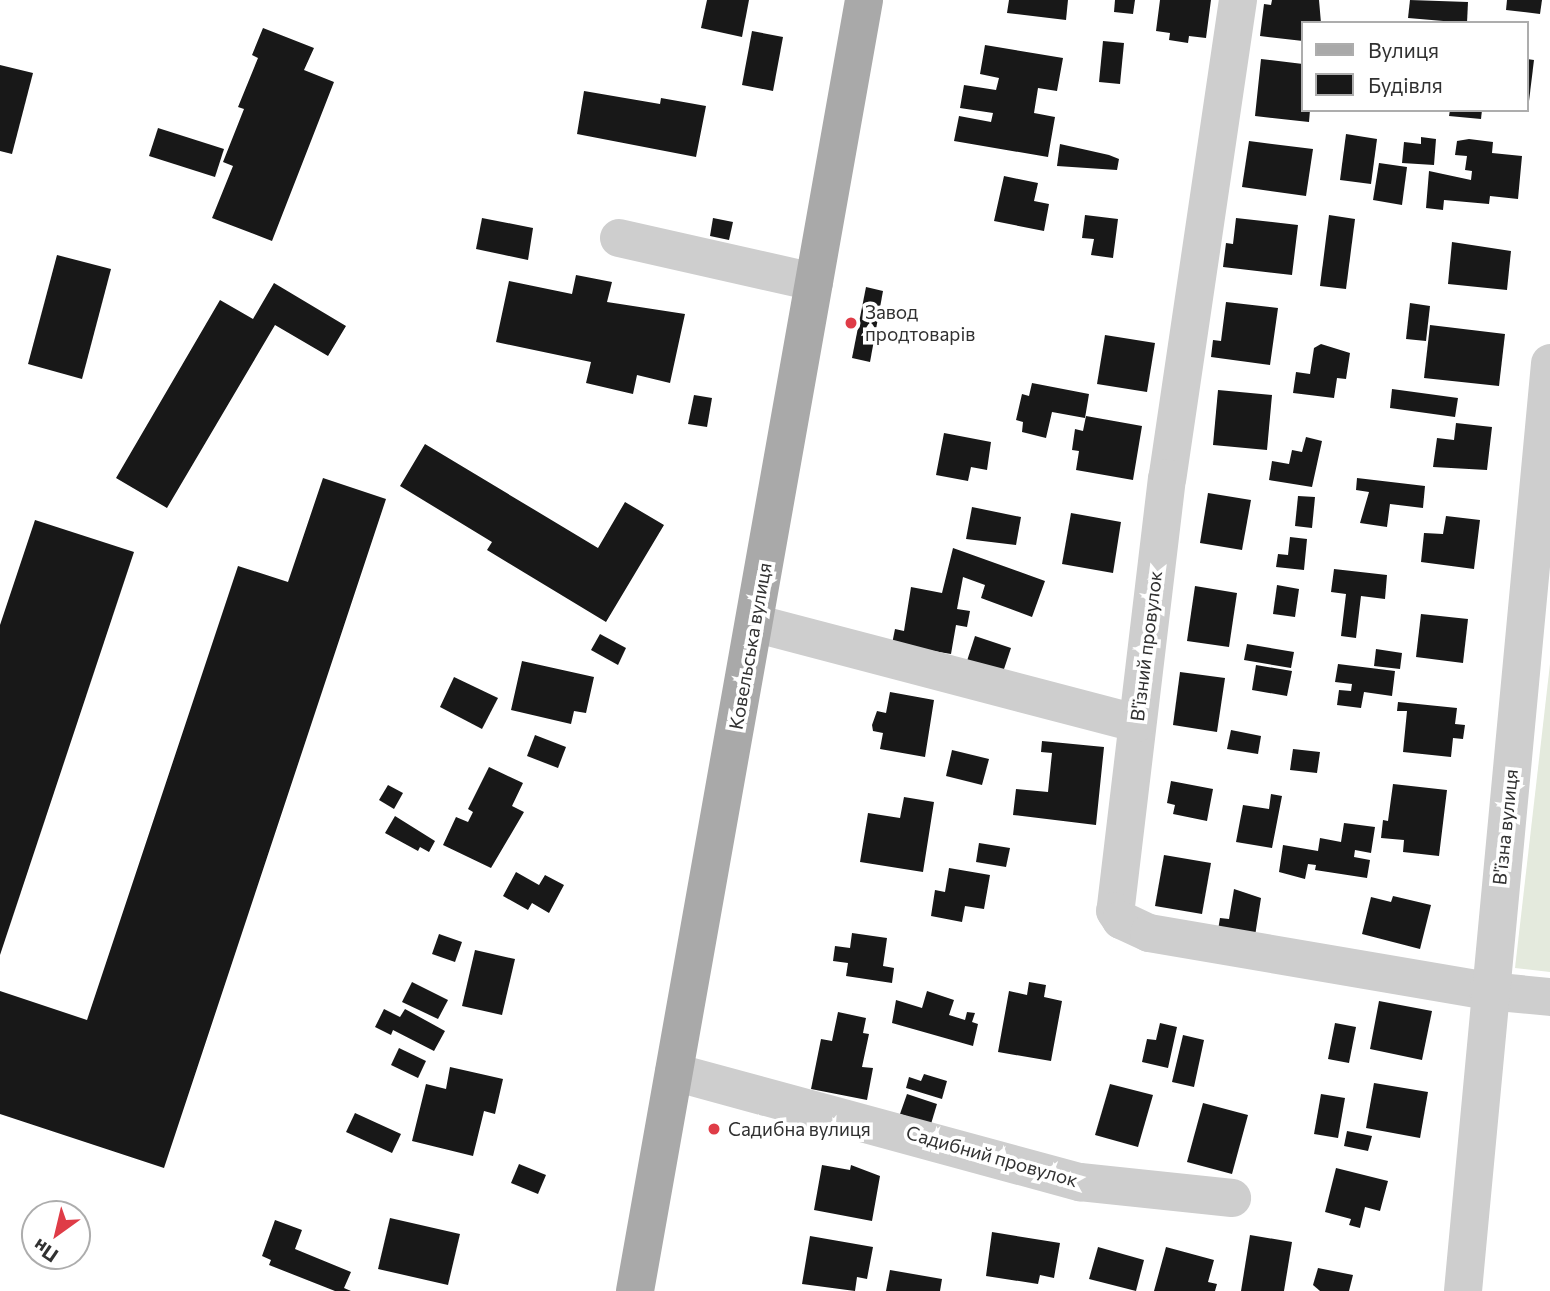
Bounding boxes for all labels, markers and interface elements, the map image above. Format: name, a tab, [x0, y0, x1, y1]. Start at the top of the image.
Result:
legend	[1302, 21, 1529, 112]
text: Вулиця	[1368, 37, 1439, 62]
text: Будівля	[1368, 72, 1443, 97]
place label: Завод продтоварів	[865, 301, 975, 345]
marker: Завод продтоварів	[843, 315, 859, 331]
street label: Ковельська вулиця	[724, 561, 776, 731]
street label: В'їзний провулок	[1125, 569, 1167, 723]
street label: В'їзна вулиця	[1488, 768, 1522, 886]
place label: Садибна вулиця	[728, 1118, 871, 1140]
marker: Садибна вулиця	[706, 1121, 722, 1137]
street label: Садибний провулок	[903, 1121, 1081, 1191]
north arrow	[21, 1200, 91, 1270]
text: Пн	[28, 1235, 62, 1268]

